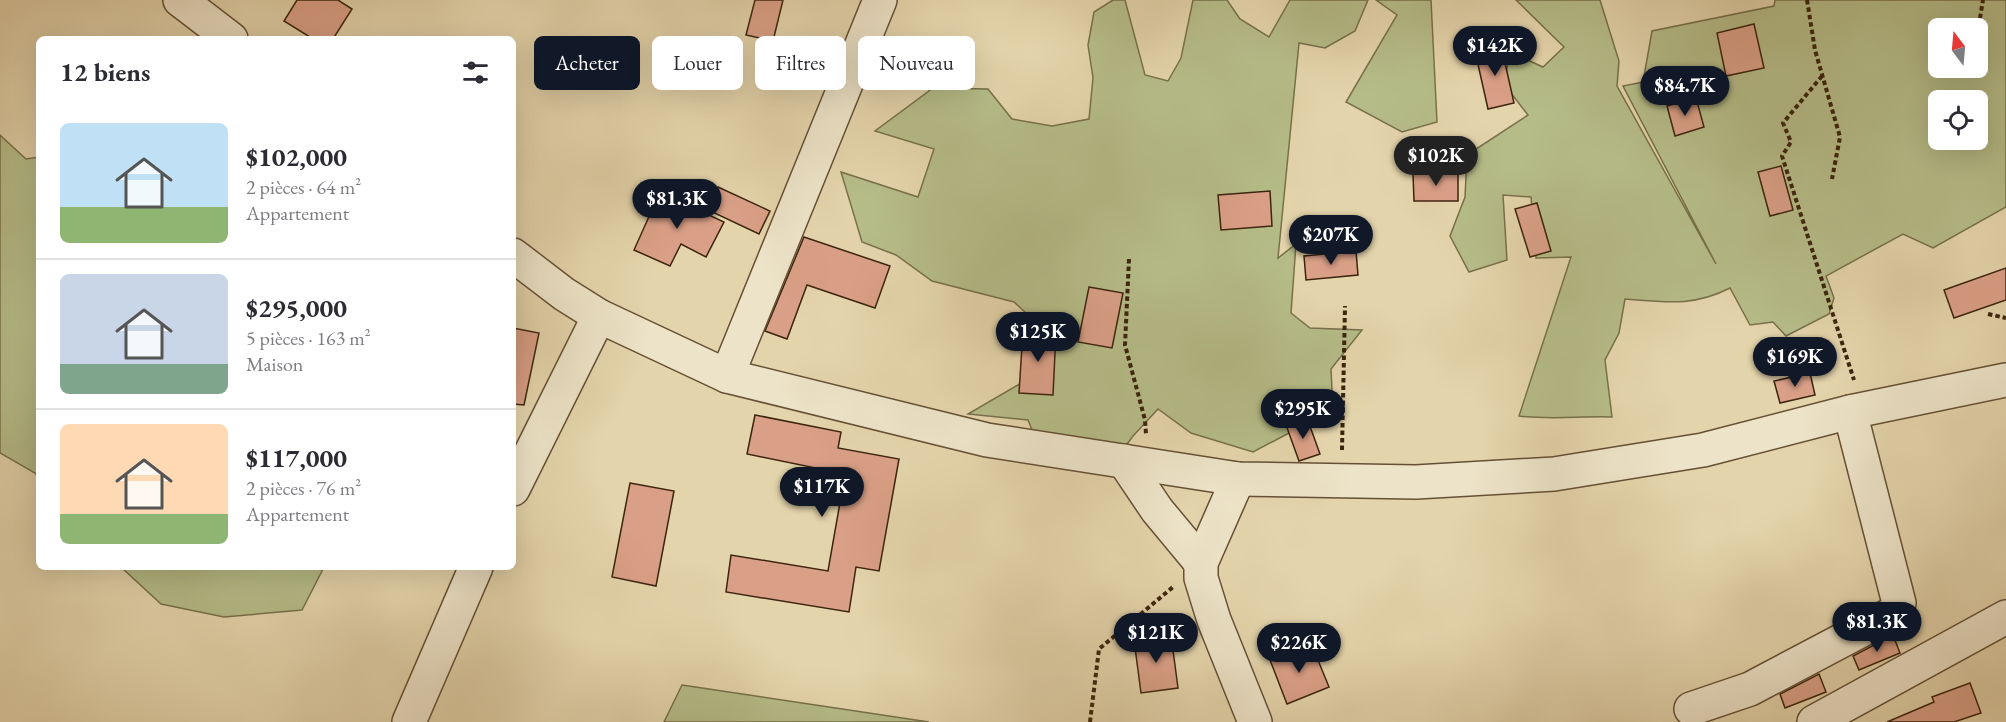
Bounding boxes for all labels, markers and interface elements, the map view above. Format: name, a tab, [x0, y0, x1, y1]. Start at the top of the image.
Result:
north arrow	[1928, 18, 1988, 78]
map controls	[1928, 18, 1988, 150]
pin: $142K	[1453, 26, 1537, 77]
text: $142K	[1467, 32, 1523, 58]
chip: Acheter	[534, 36, 640, 90]
chip: Louer	[652, 36, 743, 90]
chip: Filtres	[755, 36, 846, 90]
chip: Nouveau	[858, 36, 975, 90]
text: 12 biens	[60, 55, 150, 89]
icon: filters	[459, 56, 492, 89]
pin: $84.7K	[1636, 66, 1734, 117]
text: $84.7K	[1654, 72, 1716, 98]
button: locate	[1928, 90, 1988, 150]
pin: $102K	[1394, 136, 1478, 187]
text: $102,000	[246, 140, 347, 174]
text: $102K	[1408, 142, 1464, 168]
icon: home	[108, 147, 180, 219]
text: 2 pièces · 64 m²	[246, 174, 361, 200]
pin: $81.3K	[628, 179, 726, 230]
text: $81.3K	[646, 185, 708, 211]
text: Appartement	[246, 200, 349, 226]
pin: $207K	[1289, 215, 1373, 266]
text: $207K	[1303, 221, 1359, 247]
text: $295,000	[246, 291, 347, 325]
icon: home	[108, 298, 180, 370]
pin: $125K	[996, 312, 1080, 363]
text: $125K	[1010, 318, 1066, 344]
text: 5 pièces · 163 m²	[246, 325, 371, 351]
pin: $169K	[1753, 337, 1837, 388]
text: $169K	[1767, 343, 1823, 369]
text: Maison	[246, 351, 303, 377]
pin: $295K	[1261, 389, 1345, 440]
text: $295K	[1275, 395, 1331, 421]
text: $117,000	[246, 441, 347, 475]
icon: home	[108, 448, 180, 520]
pin: $117K	[780, 467, 864, 518]
text: $117K	[794, 473, 850, 499]
text: 2 pièces · 76 m²	[246, 475, 361, 501]
text: Appartement	[246, 501, 349, 527]
pin: $81.3K	[1828, 602, 1926, 653]
text: $81.3K	[1846, 608, 1908, 634]
pin: $121K	[1114, 613, 1198, 664]
text: $121K	[1128, 619, 1184, 645]
pin: $226K	[1257, 623, 1341, 674]
text: $226K	[1271, 629, 1327, 655]

